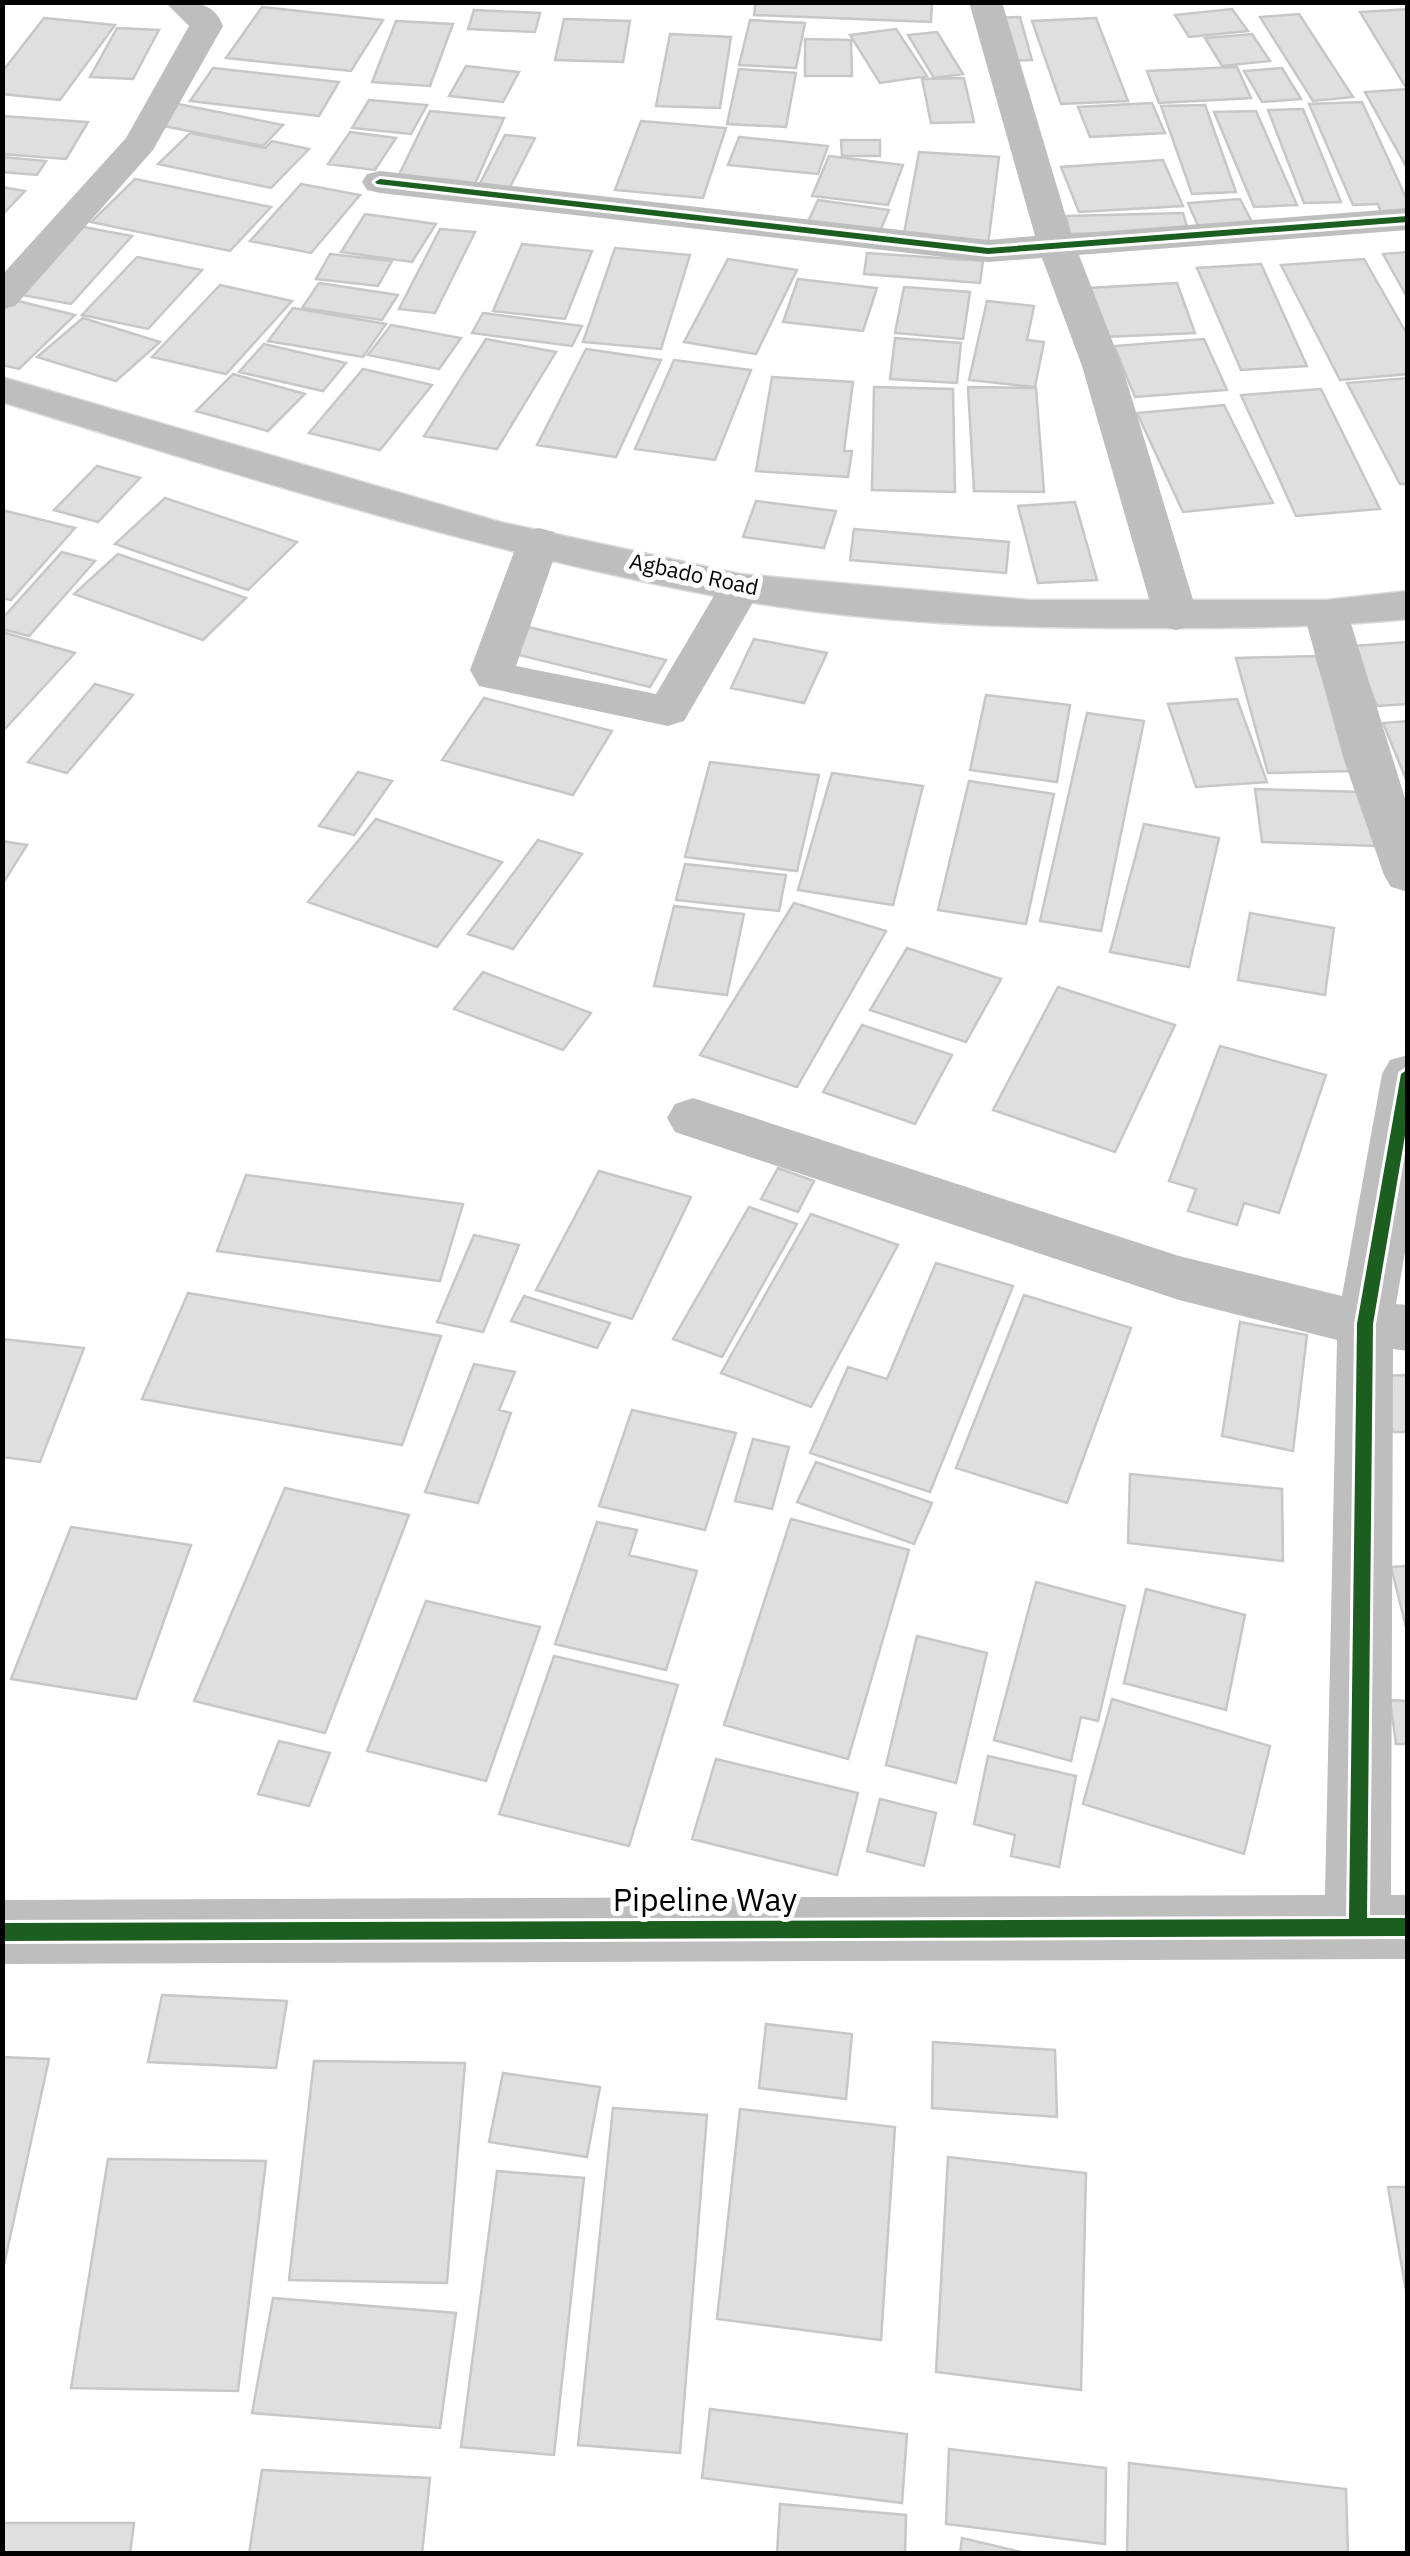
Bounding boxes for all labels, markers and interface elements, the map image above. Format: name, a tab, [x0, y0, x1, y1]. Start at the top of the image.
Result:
street label: Agbado Road	[627, 546, 761, 601]
street label: Pipeline Way	[613, 1878, 797, 1920]

